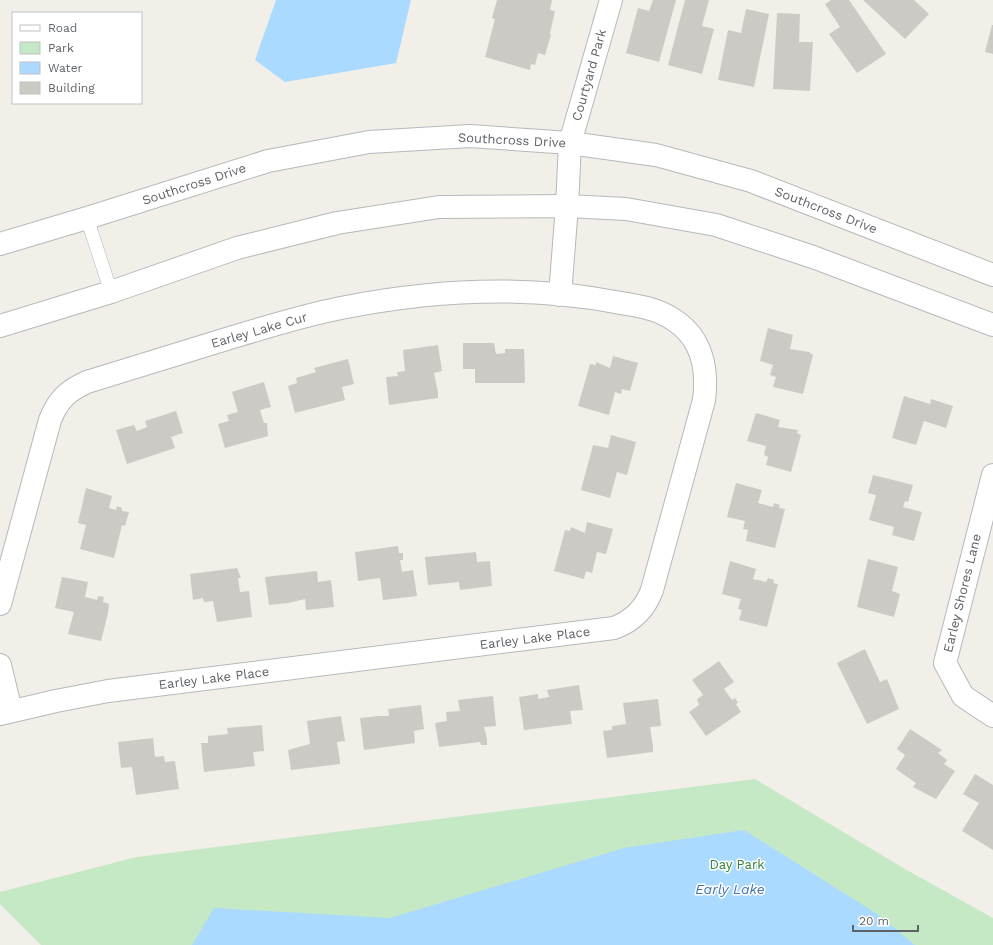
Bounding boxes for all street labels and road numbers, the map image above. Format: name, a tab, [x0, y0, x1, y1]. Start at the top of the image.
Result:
street label: Courtyard Park	[569, 27, 609, 123]
street label: Southcross Drive	[458, 130, 566, 150]
street label: Southcross Drive	[140, 160, 248, 208]
street label: Southcross Drive	[773, 184, 879, 236]
street label: Earley Lake Cur	[209, 309, 309, 351]
street label: Earley Shores Lane	[940, 532, 984, 654]
street label: Earley Lake Place	[479, 624, 591, 652]
street label: Earley Lake Place	[158, 664, 270, 692]

